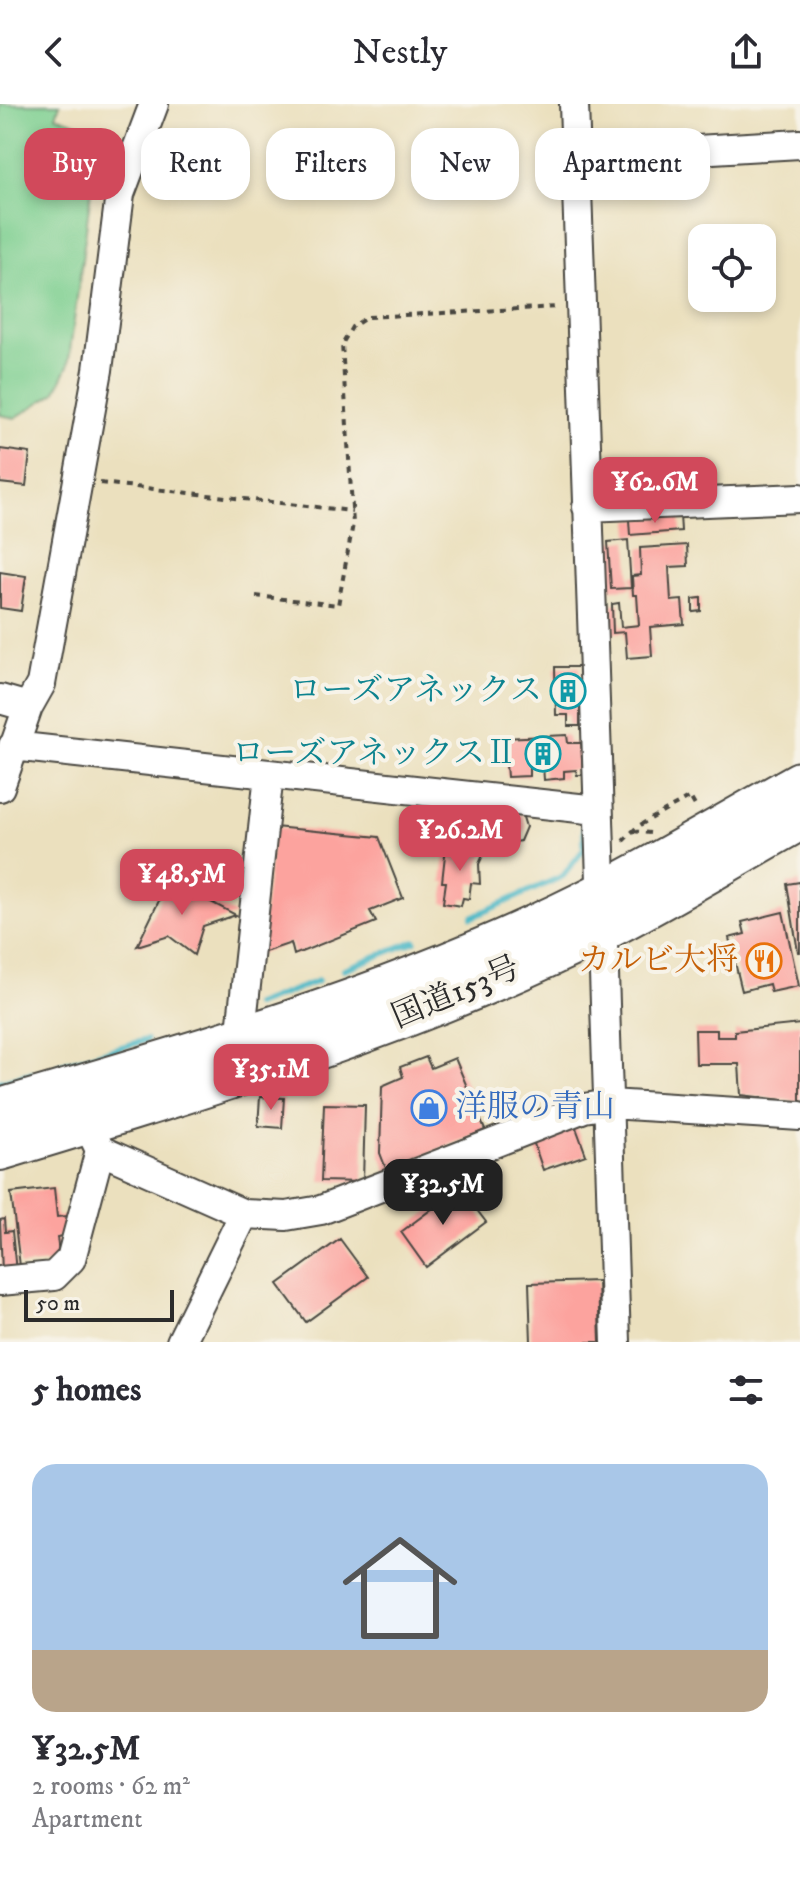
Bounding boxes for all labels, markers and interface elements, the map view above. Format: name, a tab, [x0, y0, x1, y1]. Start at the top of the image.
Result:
icon: back	[32, 30, 76, 74]
text: Nestly	[353, 30, 447, 75]
icon: share	[724, 30, 768, 74]
chip: Buy	[24, 128, 125, 200]
chip: Rent	[141, 128, 250, 200]
chip: Filters	[266, 128, 395, 200]
chip: New	[411, 128, 519, 200]
chip: Apartment	[535, 128, 710, 200]
map controls	[688, 224, 776, 312]
button: locate	[688, 224, 776, 312]
pin: ¥62.6M	[590, 457, 720, 525]
text: ¥62.6M	[611, 466, 699, 499]
place label: ローズアネックス	[289, 671, 542, 711]
building icon: ローズアネックス	[549, 672, 587, 710]
place label: ローズアネックスⅡ	[232, 734, 517, 774]
building icon: ローズアネックスⅡ	[524, 735, 562, 773]
pin: ¥26.2M	[395, 805, 525, 873]
text: ¥26.2M	[417, 814, 503, 847]
pin: ¥48.5M	[117, 849, 247, 917]
text: ¥48.5M	[138, 858, 226, 891]
place label: カルビ大将	[578, 941, 738, 981]
restaurant icon: カルビ大将	[745, 942, 783, 980]
street label: 国道153号	[386, 948, 526, 1038]
pin: ¥35.1M	[206, 1044, 336, 1112]
text: ¥35.1M	[232, 1053, 310, 1086]
place label: 洋服の青山	[455, 1088, 615, 1128]
shop icon: 洋服の青山	[410, 1089, 448, 1127]
pin: ¥32.5M	[378, 1159, 508, 1227]
text: ¥32.5M	[402, 1168, 484, 1201]
scale bar	[24, 1286, 174, 1322]
text: 50 m	[36, 1290, 80, 1317]
icon: filters	[724, 1368, 768, 1412]
text: 5 homes	[32, 1369, 141, 1411]
icon: home	[328, 1516, 472, 1660]
text: ¥32.5M	[32, 1728, 140, 1770]
text: 2 rooms · 62 m²	[32, 1770, 190, 1803]
text: Apartment	[32, 1803, 143, 1836]

